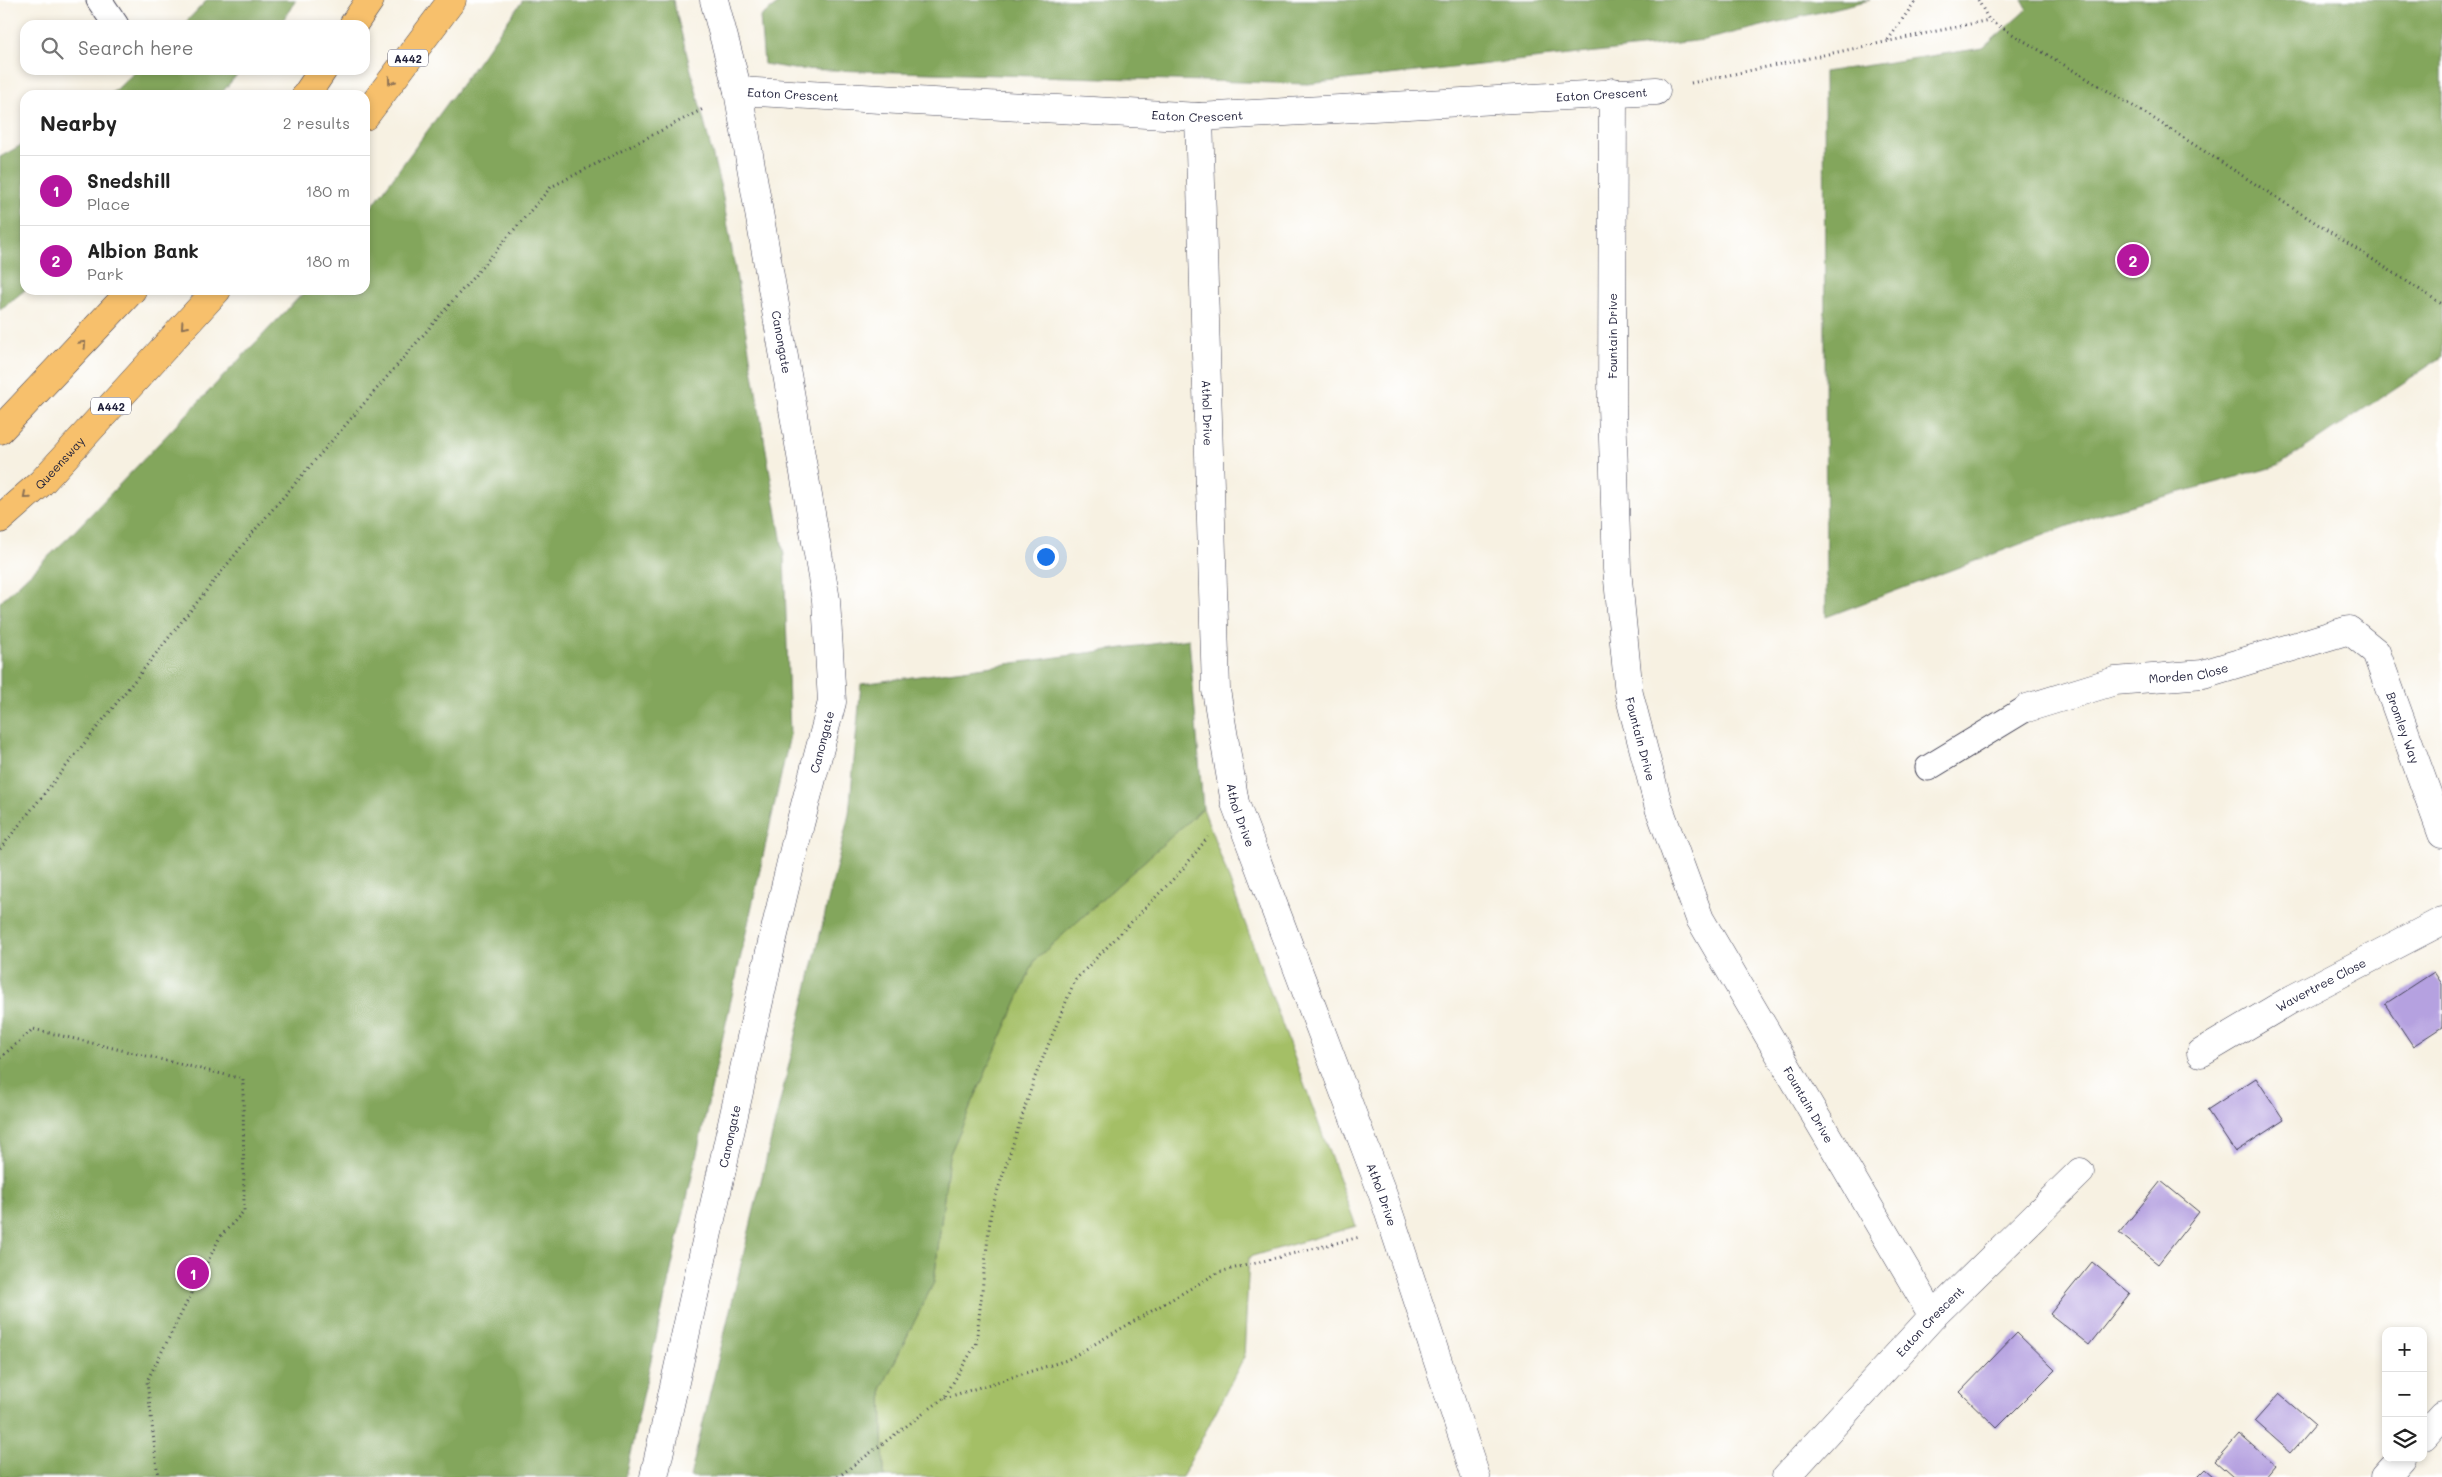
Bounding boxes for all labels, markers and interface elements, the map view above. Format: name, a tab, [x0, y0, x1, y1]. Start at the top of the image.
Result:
search box	[20, 20, 370, 75]
icon: search	[38, 34, 66, 62]
text: Search here	[78, 35, 194, 60]
road number: A442	[388, 49, 428, 66]
one-way arrow	[388, 75, 397, 85]
street label: Eaton Crescent	[747, 84, 839, 105]
street label: Eaton Crescent	[1555, 84, 1648, 105]
street label: Eaton Crescent	[1151, 106, 1243, 125]
text: Nearby	[40, 109, 117, 136]
text: 2 results	[283, 112, 350, 133]
text: Snedshill	[87, 168, 170, 193]
text: 1	[52, 180, 60, 201]
text: 180 m	[305, 180, 350, 201]
text: Place	[87, 193, 130, 214]
text: Albion Bank	[87, 238, 199, 263]
pin: 2	[2117, 241, 2149, 279]
text: 2	[52, 250, 60, 271]
text: 180 m	[305, 250, 350, 271]
text: Park	[87, 263, 123, 284]
street label: Fountain Drive	[1604, 293, 1620, 379]
street label: Canongate	[769, 309, 795, 375]
one-way arrow	[181, 320, 190, 329]
one-way arrow	[77, 341, 86, 350]
street label: Athol Drive	[1199, 380, 1217, 446]
road number: A442	[91, 398, 131, 414]
street label: Queensway	[31, 433, 88, 493]
one-way arrow	[22, 490, 31, 499]
your location	[1033, 544, 1059, 570]
street label: Morden Close	[2148, 659, 2230, 686]
street label: Bromley Way	[2383, 690, 2424, 766]
street label: Fountain Drive	[1622, 695, 1659, 782]
street label: Canongate	[806, 709, 837, 775]
street label: Athol Drive	[1224, 782, 1259, 849]
street label: Wavertree Close	[2273, 954, 2369, 1015]
street label: Fountain Drive	[1780, 1063, 1838, 1146]
street label: Canongate	[715, 1103, 744, 1169]
street label: Athol Drive	[1364, 1160, 1401, 1228]
pin: 1	[177, 1254, 209, 1292]
street label: Eaton Crescent	[1892, 1282, 1967, 1360]
map controls	[2382, 1327, 2427, 1462]
button: +	[2382, 1327, 2427, 1372]
button: −	[2382, 1372, 2427, 1417]
button: layers	[2382, 1417, 2427, 1462]

